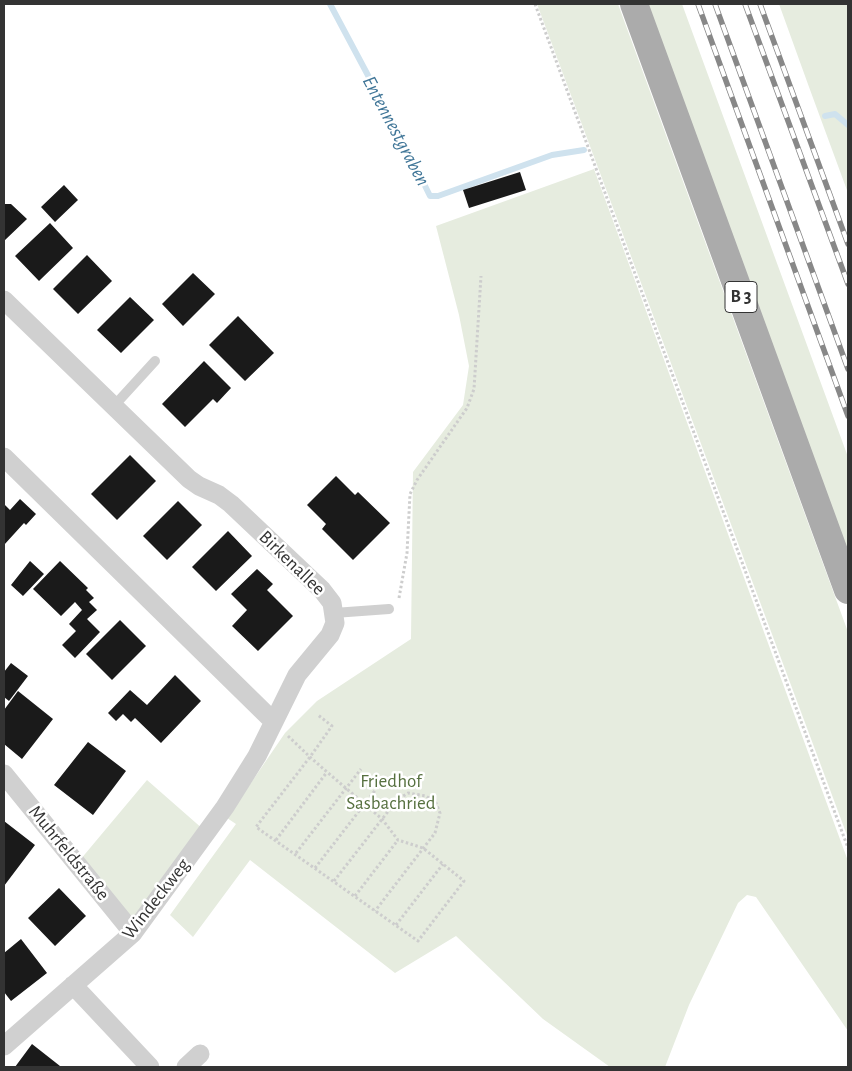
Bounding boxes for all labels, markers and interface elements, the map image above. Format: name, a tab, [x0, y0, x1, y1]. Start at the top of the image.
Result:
water label: Entennestgraben	[357, 72, 435, 190]
road number: B 3	[725, 282, 757, 312]
street label: Birkenallee	[254, 526, 330, 600]
park label: Friedhof Sasbachried	[346, 770, 436, 814]
street label: Muhrfeldstraße	[24, 801, 114, 905]
street label: Windeckweg	[117, 854, 195, 944]

